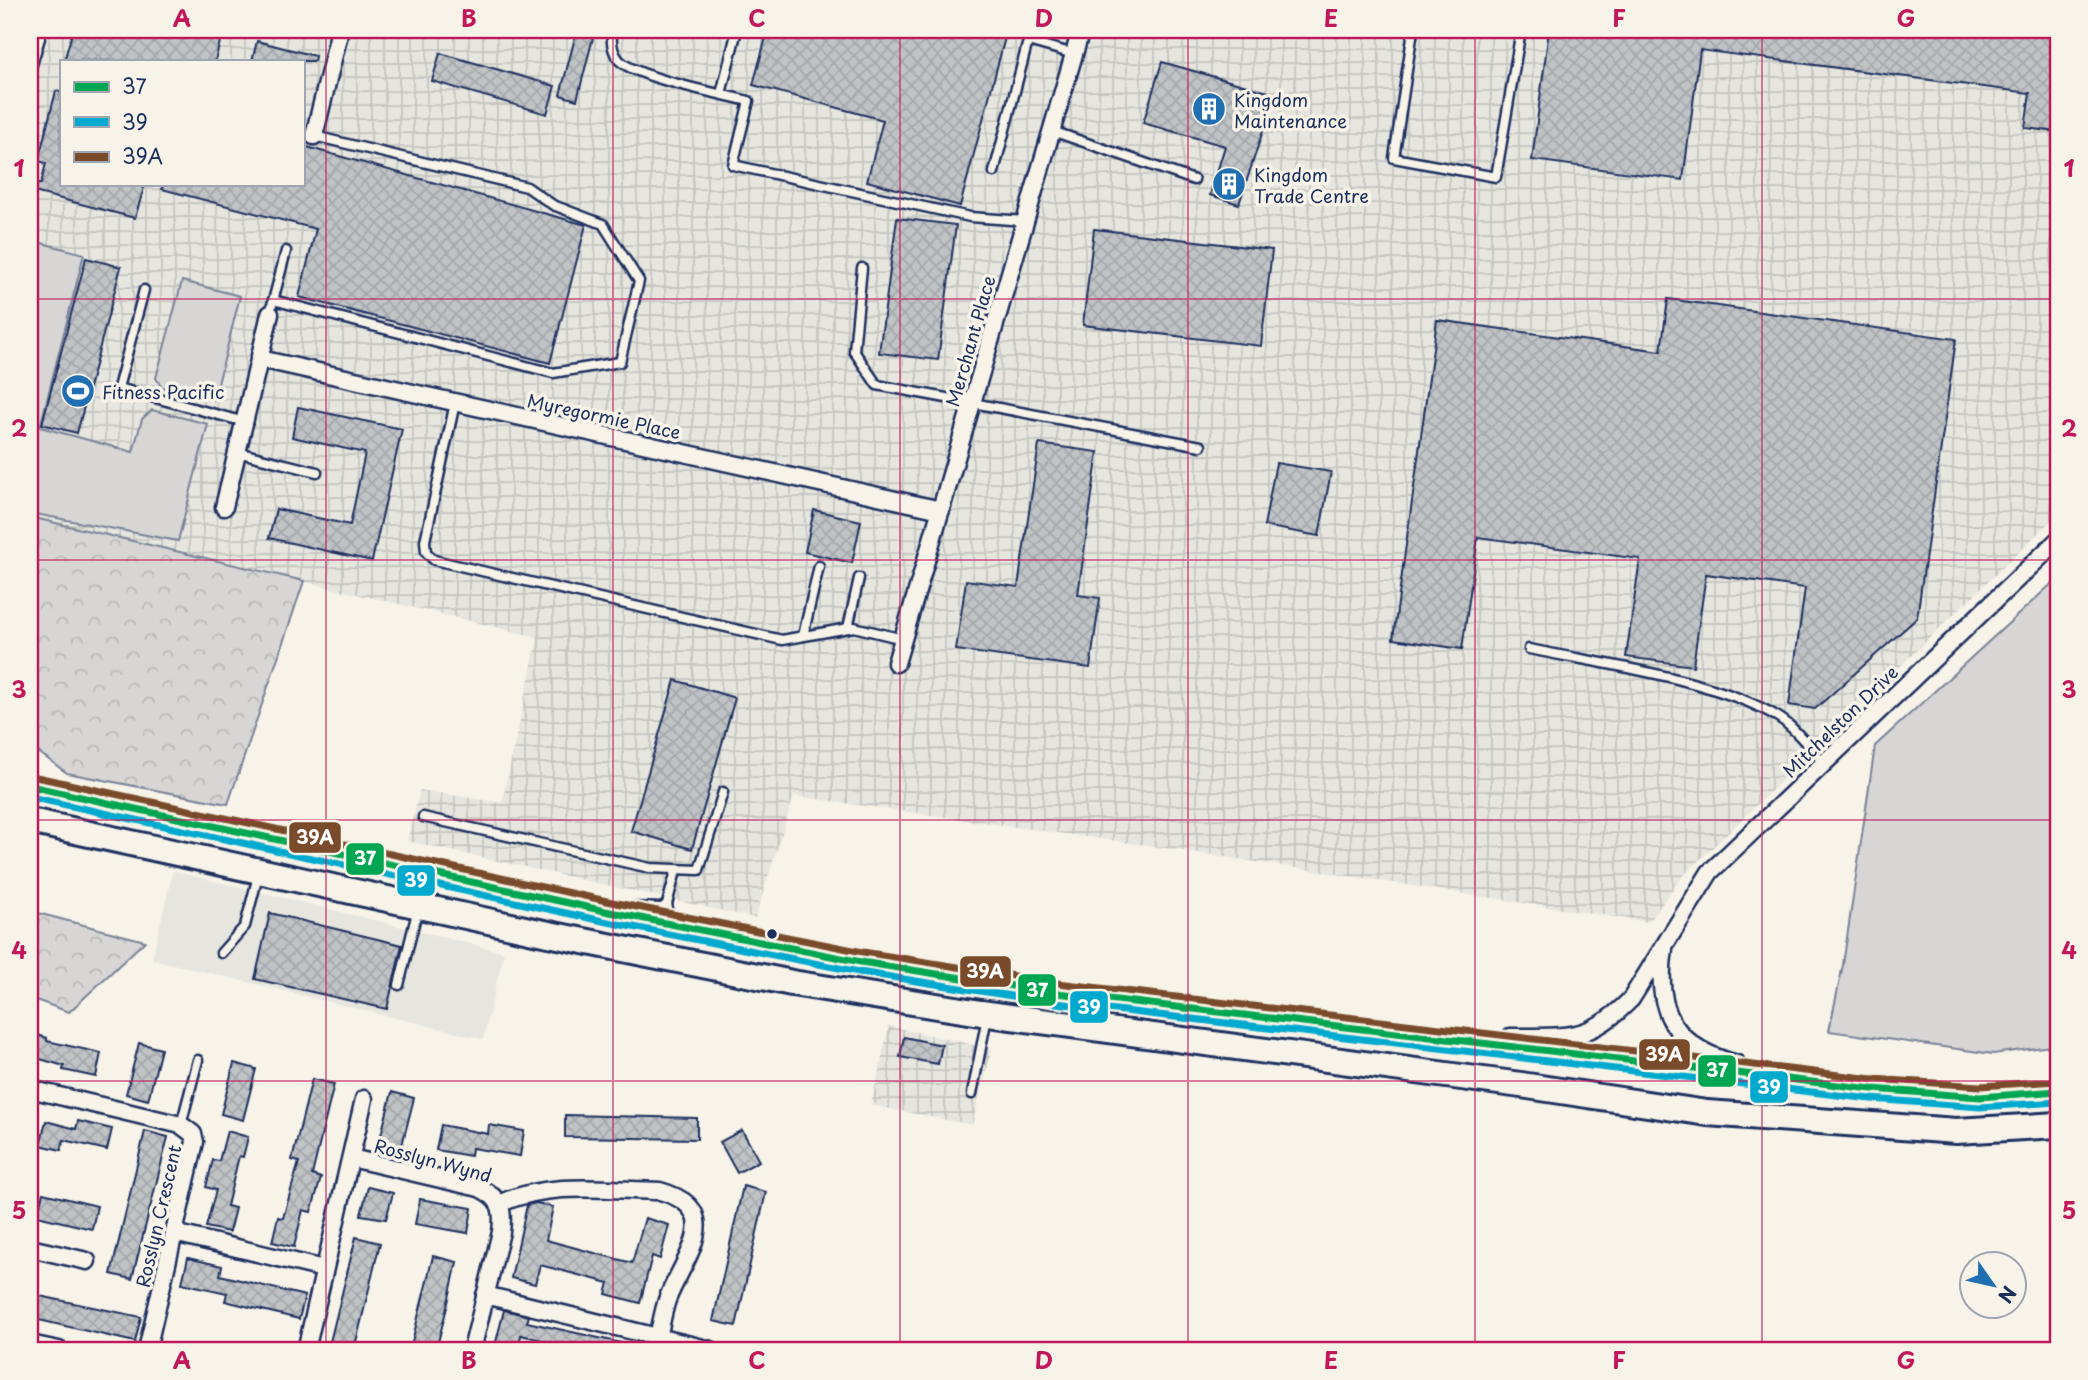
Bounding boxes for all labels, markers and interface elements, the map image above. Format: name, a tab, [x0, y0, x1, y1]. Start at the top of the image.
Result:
text: A	[173, 0, 191, 35]
text: B	[461, 0, 477, 35]
text: C	[748, 0, 766, 35]
text: D	[1035, 0, 1053, 35]
text: E	[1324, 0, 1338, 35]
text: F	[1612, 0, 1626, 35]
text: G	[1897, 0, 1915, 35]
legend	[60, 60, 304, 186]
text: 37	[122, 69, 147, 101]
place label: Kingdom Maintenance	[1234, 86, 1347, 134]
building icon: Kingdom Maintenance	[1190, 90, 1228, 128]
text: 39	[122, 105, 148, 137]
text: 39A	[122, 139, 163, 171]
text: 1	[14, 150, 25, 185]
text: 1	[2064, 150, 2075, 185]
place label: Kingdom Trade Centre	[1254, 161, 1369, 209]
building icon: Kingdom Trade Centre	[1210, 165, 1248, 203]
street label: Merchant Place	[938, 272, 1002, 410]
sports icon: Fitness Pacific	[59, 372, 97, 410]
place label: Fitness Pacific	[102, 378, 224, 405]
street label: Myregormie Place	[525, 387, 683, 445]
text: 2	[11, 410, 27, 445]
text: 2	[2061, 410, 2077, 445]
street label: Mitchelston Drive	[1776, 659, 1904, 783]
text: 3	[11, 671, 27, 706]
text: 3	[2061, 671, 2077, 706]
line badge: 39A	[288, 821, 342, 854]
text: 39A	[296, 822, 334, 850]
line badge: 37	[345, 842, 385, 876]
text: 37	[354, 843, 376, 871]
line badge: 39	[396, 864, 436, 897]
text: 39	[404, 865, 428, 893]
unlabelled marker	[765, 927, 779, 941]
text: 4	[11, 932, 27, 967]
text: 4	[2061, 932, 2077, 967]
line badge: 39A	[959, 955, 1012, 988]
text: 39A	[966, 956, 1004, 984]
line badge: 37	[1017, 973, 1057, 1007]
text: 37	[1026, 975, 1048, 1003]
line badge: 39	[1069, 990, 1109, 1024]
text: 39	[1077, 992, 1101, 1020]
line badge: 39A	[1638, 1038, 1691, 1071]
text: 39A	[1645, 1039, 1683, 1067]
line badge: 37	[1697, 1054, 1737, 1088]
text: 37	[1706, 1055, 1728, 1083]
line badge: 39	[1749, 1070, 1789, 1104]
text: 39	[1757, 1072, 1781, 1100]
street label: Rosslyn Wynd	[371, 1131, 495, 1189]
street label: Rosslyn Crescent	[128, 1142, 188, 1290]
text: 5	[12, 1192, 26, 1227]
text: 5	[2062, 1192, 2076, 1227]
north arrow	[1958, 1250, 2028, 1320]
text: N	[1992, 1281, 2024, 1309]
text: A	[173, 1342, 191, 1377]
text: B	[461, 1342, 477, 1377]
text: C	[748, 1342, 766, 1377]
text: D	[1035, 1342, 1053, 1377]
text: E	[1324, 1342, 1338, 1377]
text: F	[1612, 1342, 1626, 1377]
text: G	[1897, 1342, 1915, 1377]

